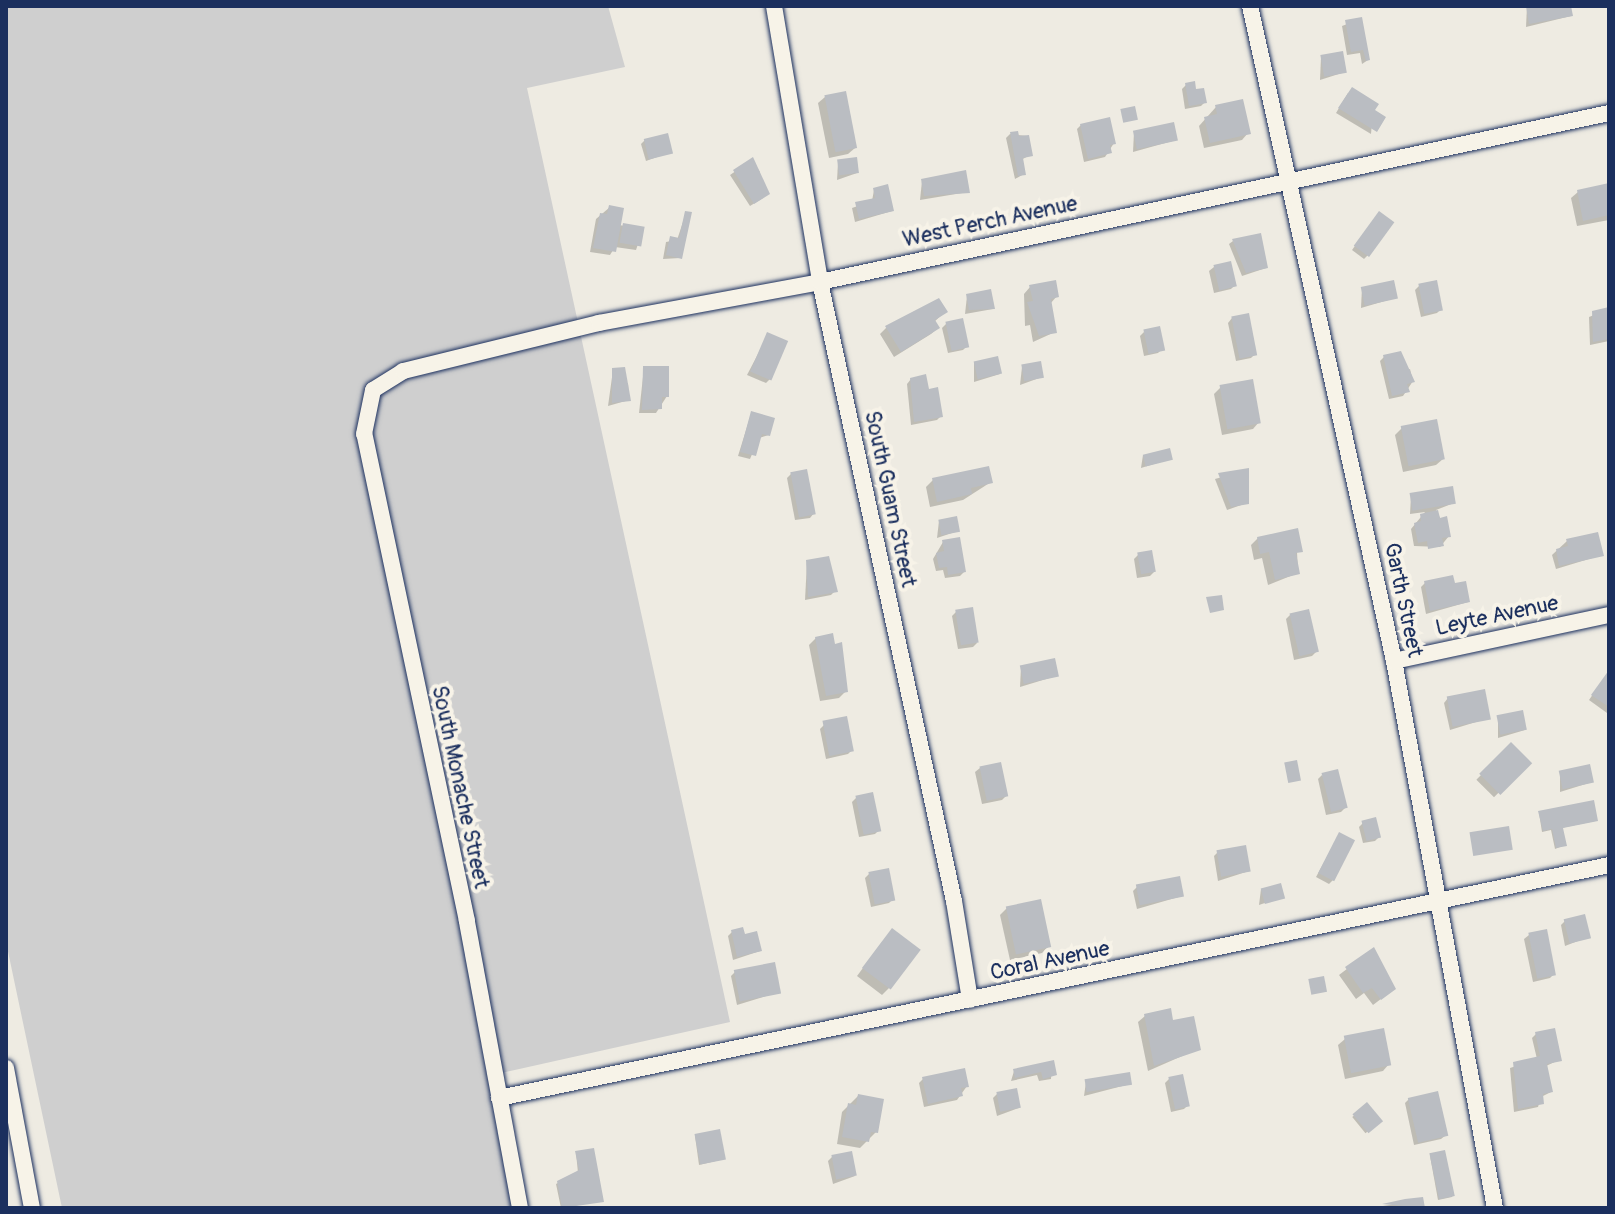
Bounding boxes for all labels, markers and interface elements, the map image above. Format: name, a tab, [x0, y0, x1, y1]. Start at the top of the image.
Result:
street label: West Perch Avenue	[900, 191, 1080, 253]
street label: South Guam Street	[858, 408, 922, 590]
street label: Garth Street	[1378, 540, 1428, 660]
street label: Leyte Avenue	[1433, 590, 1561, 642]
street label: South Monache Street	[426, 683, 494, 891]
street label: Coral Avenue	[988, 935, 1112, 987]

